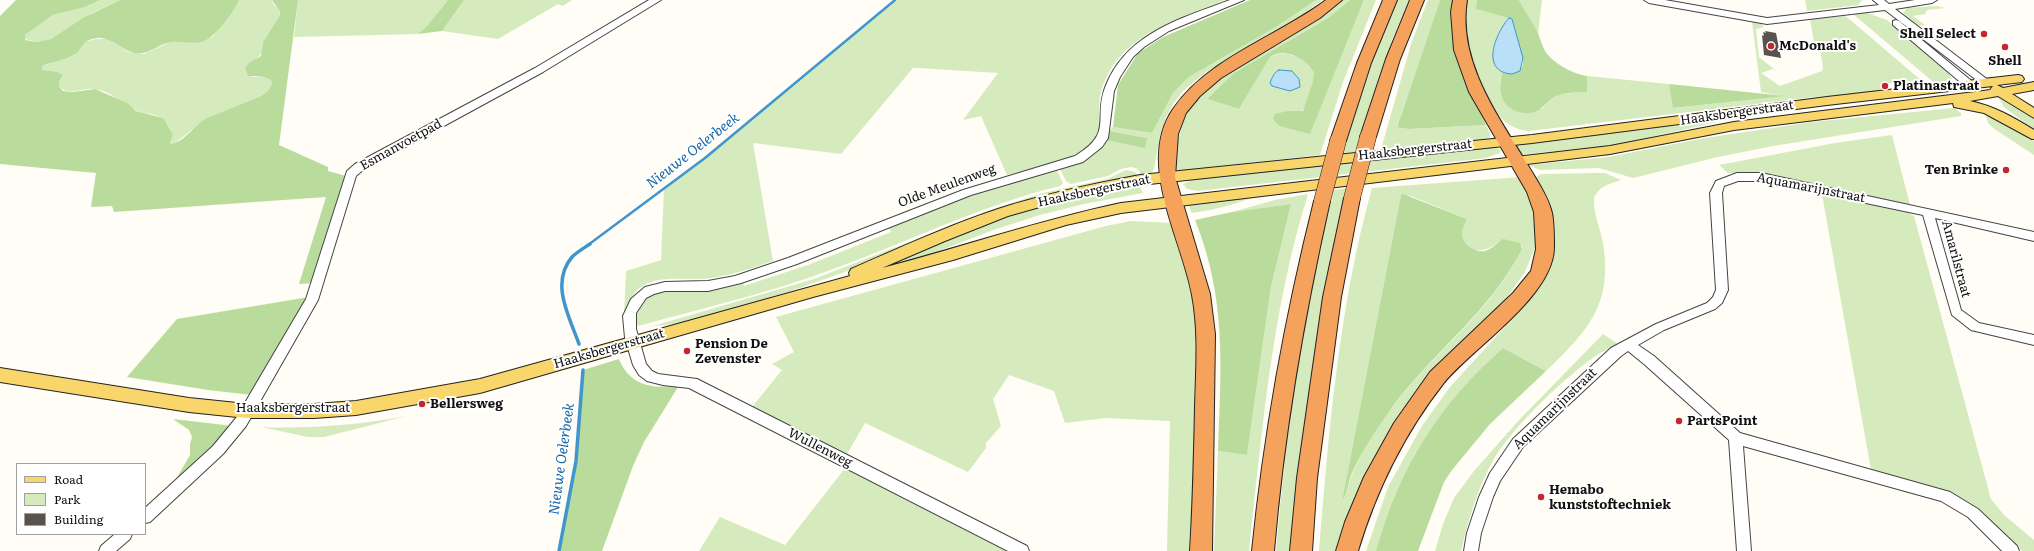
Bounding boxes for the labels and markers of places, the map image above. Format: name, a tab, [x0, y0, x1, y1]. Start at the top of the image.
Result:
place label: Shell Select	[1900, 26, 1976, 42]
marker: Shell Select	[1979, 29, 1989, 39]
place label: McDonald's	[1779, 38, 1856, 54]
marker: McDonald's	[1766, 41, 1776, 51]
marker: Shell	[2000, 42, 2010, 52]
place label: Shell	[1988, 53, 2022, 69]
place label: Platinastraat	[1893, 78, 1980, 94]
marker: Platinastraat	[1880, 81, 1890, 91]
place label: Ten Brinke	[1924, 162, 1998, 178]
marker: Ten Brinke	[2001, 165, 2011, 175]
place label: Pension De Zevenster	[695, 336, 768, 367]
marker: Pension De Zevenster	[682, 346, 692, 356]
place label: Bellersweg	[430, 396, 503, 412]
marker: Bellersweg	[417, 399, 427, 409]
place label: PartsPoint	[1687, 413, 1757, 429]
marker: PartsPoint	[1674, 416, 1684, 426]
place label: Hemabo kunststoftechniek	[1549, 482, 1671, 513]
marker: Hemabo kunststoftechniek	[1536, 492, 1546, 502]

